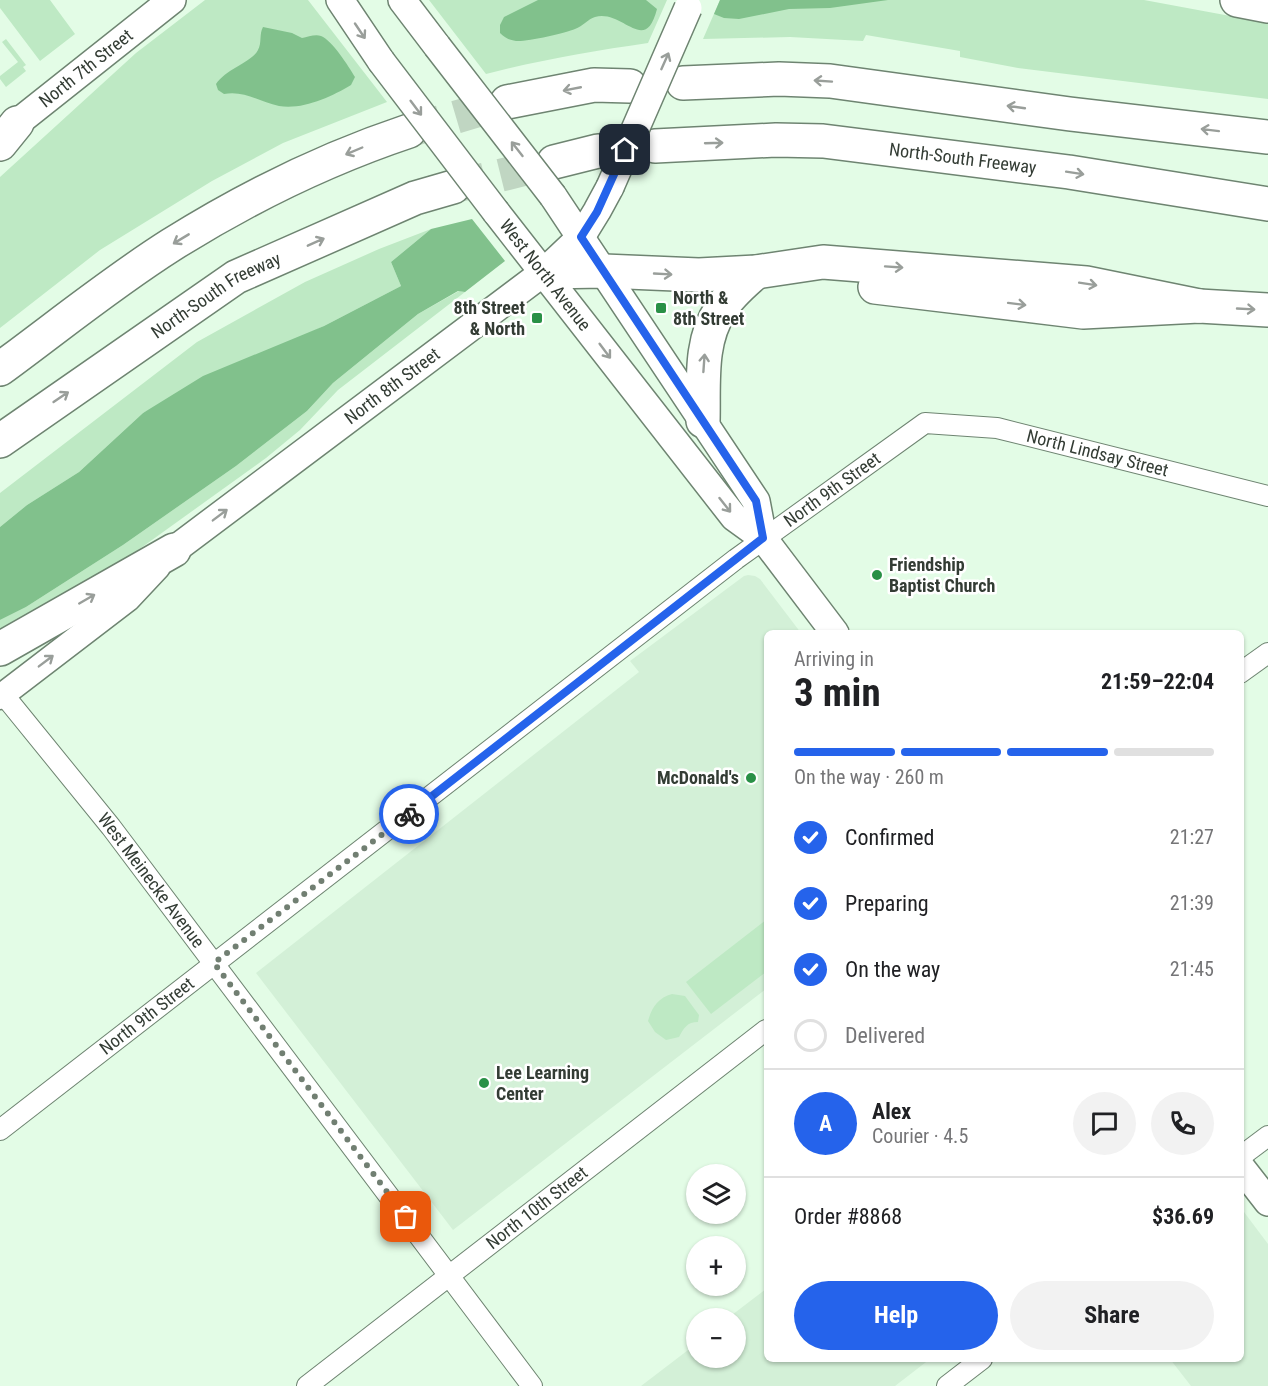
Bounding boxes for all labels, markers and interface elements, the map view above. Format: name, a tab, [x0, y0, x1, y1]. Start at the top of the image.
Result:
one-way arrow	[354, 22, 366, 38]
street label: North 7th Street	[35, 24, 137, 111]
one-way arrow	[659, 52, 671, 70]
one-way arrow	[814, 75, 834, 86]
one-way arrow	[562, 84, 582, 95]
one-way arrow	[410, 99, 423, 115]
one-way arrow	[1007, 101, 1027, 112]
pin	[599, 124, 650, 175]
one-way arrow	[1200, 124, 1220, 135]
icon: home	[608, 133, 641, 166]
one-way arrow	[703, 137, 723, 148]
street label: North-South Freeway	[888, 138, 1038, 178]
one-way arrow	[511, 142, 524, 158]
one-way arrow	[346, 145, 364, 157]
one-way arrow	[1064, 167, 1084, 178]
street label: West North Avenue	[496, 215, 596, 335]
one-way arrow	[173, 233, 190, 245]
one-way arrow	[307, 236, 325, 247]
street label: North-South Freeway	[147, 247, 284, 343]
one-way arrow	[883, 262, 903, 273]
one-way arrow	[652, 268, 672, 279]
one-way arrow	[1078, 278, 1097, 289]
place label: North & 8th Street	[673, 287, 745, 329]
place label: 8th Street & North	[454, 297, 525, 339]
one-way arrow	[1007, 299, 1027, 310]
marker: North & 8th Street	[654, 301, 668, 315]
one-way arrow	[1236, 303, 1256, 314]
marker: 8th Street & North	[530, 311, 544, 325]
street label: North 8th Street	[340, 343, 444, 428]
one-way arrow	[599, 343, 612, 359]
one-way arrow	[699, 353, 710, 373]
one-way arrow	[52, 391, 69, 403]
street label: North Lindsay Street	[1024, 425, 1170, 481]
street label: North 9th Street	[780, 448, 884, 531]
one-way arrow	[719, 497, 732, 513]
one-way arrow	[212, 509, 228, 521]
place label: Friendship Baptist Church	[889, 554, 995, 596]
marker: Friendship Baptist Church	[870, 568, 884, 582]
one-way arrow	[78, 593, 95, 605]
text: Arriving in	[794, 647, 874, 671]
one-way arrow	[38, 655, 54, 668]
text: 21:59–22:04	[1101, 669, 1214, 694]
text: 3 min	[794, 670, 881, 716]
text: On the way · 260 m	[794, 765, 944, 789]
place label: McDonald's	[657, 767, 739, 788]
marker: McDonald's	[744, 771, 758, 785]
courier	[379, 784, 439, 844]
icon: bike	[393, 798, 426, 831]
street label: West Meinecke Avenue	[94, 808, 209, 952]
icon: check	[794, 821, 827, 854]
text: Confirmed	[845, 825, 934, 850]
text: 21:27	[1170, 825, 1214, 849]
icon: check	[794, 887, 827, 920]
text: Preparing	[845, 891, 929, 916]
text: 21:39	[1170, 891, 1214, 915]
icon: check	[794, 953, 827, 986]
text: On the way	[845, 957, 940, 982]
text: 21:45	[1170, 957, 1214, 981]
street label: North 9th Street	[95, 972, 198, 1059]
text: Delivered	[845, 1023, 925, 1048]
place label: Lee Learning Center	[496, 1062, 589, 1104]
marker: Lee Learning Center	[477, 1076, 491, 1090]
button: chat	[1073, 1092, 1136, 1155]
button: phone	[1151, 1092, 1214, 1155]
text: Alex	[872, 1099, 911, 1124]
text: A	[819, 1111, 832, 1136]
text: Courier · 4.5	[872, 1124, 968, 1148]
street label: North 10th Street	[482, 1161, 591, 1253]
map controls	[686, 1164, 746, 1368]
button: layers	[686, 1164, 746, 1224]
pin	[380, 1191, 431, 1242]
icon: bag	[389, 1200, 422, 1233]
text: Order #8868	[794, 1204, 902, 1229]
text: $36.69	[1152, 1204, 1214, 1229]
button: +	[686, 1236, 746, 1296]
button: Help	[794, 1281, 998, 1350]
button: Share	[1010, 1281, 1214, 1350]
button: −	[686, 1308, 746, 1368]

